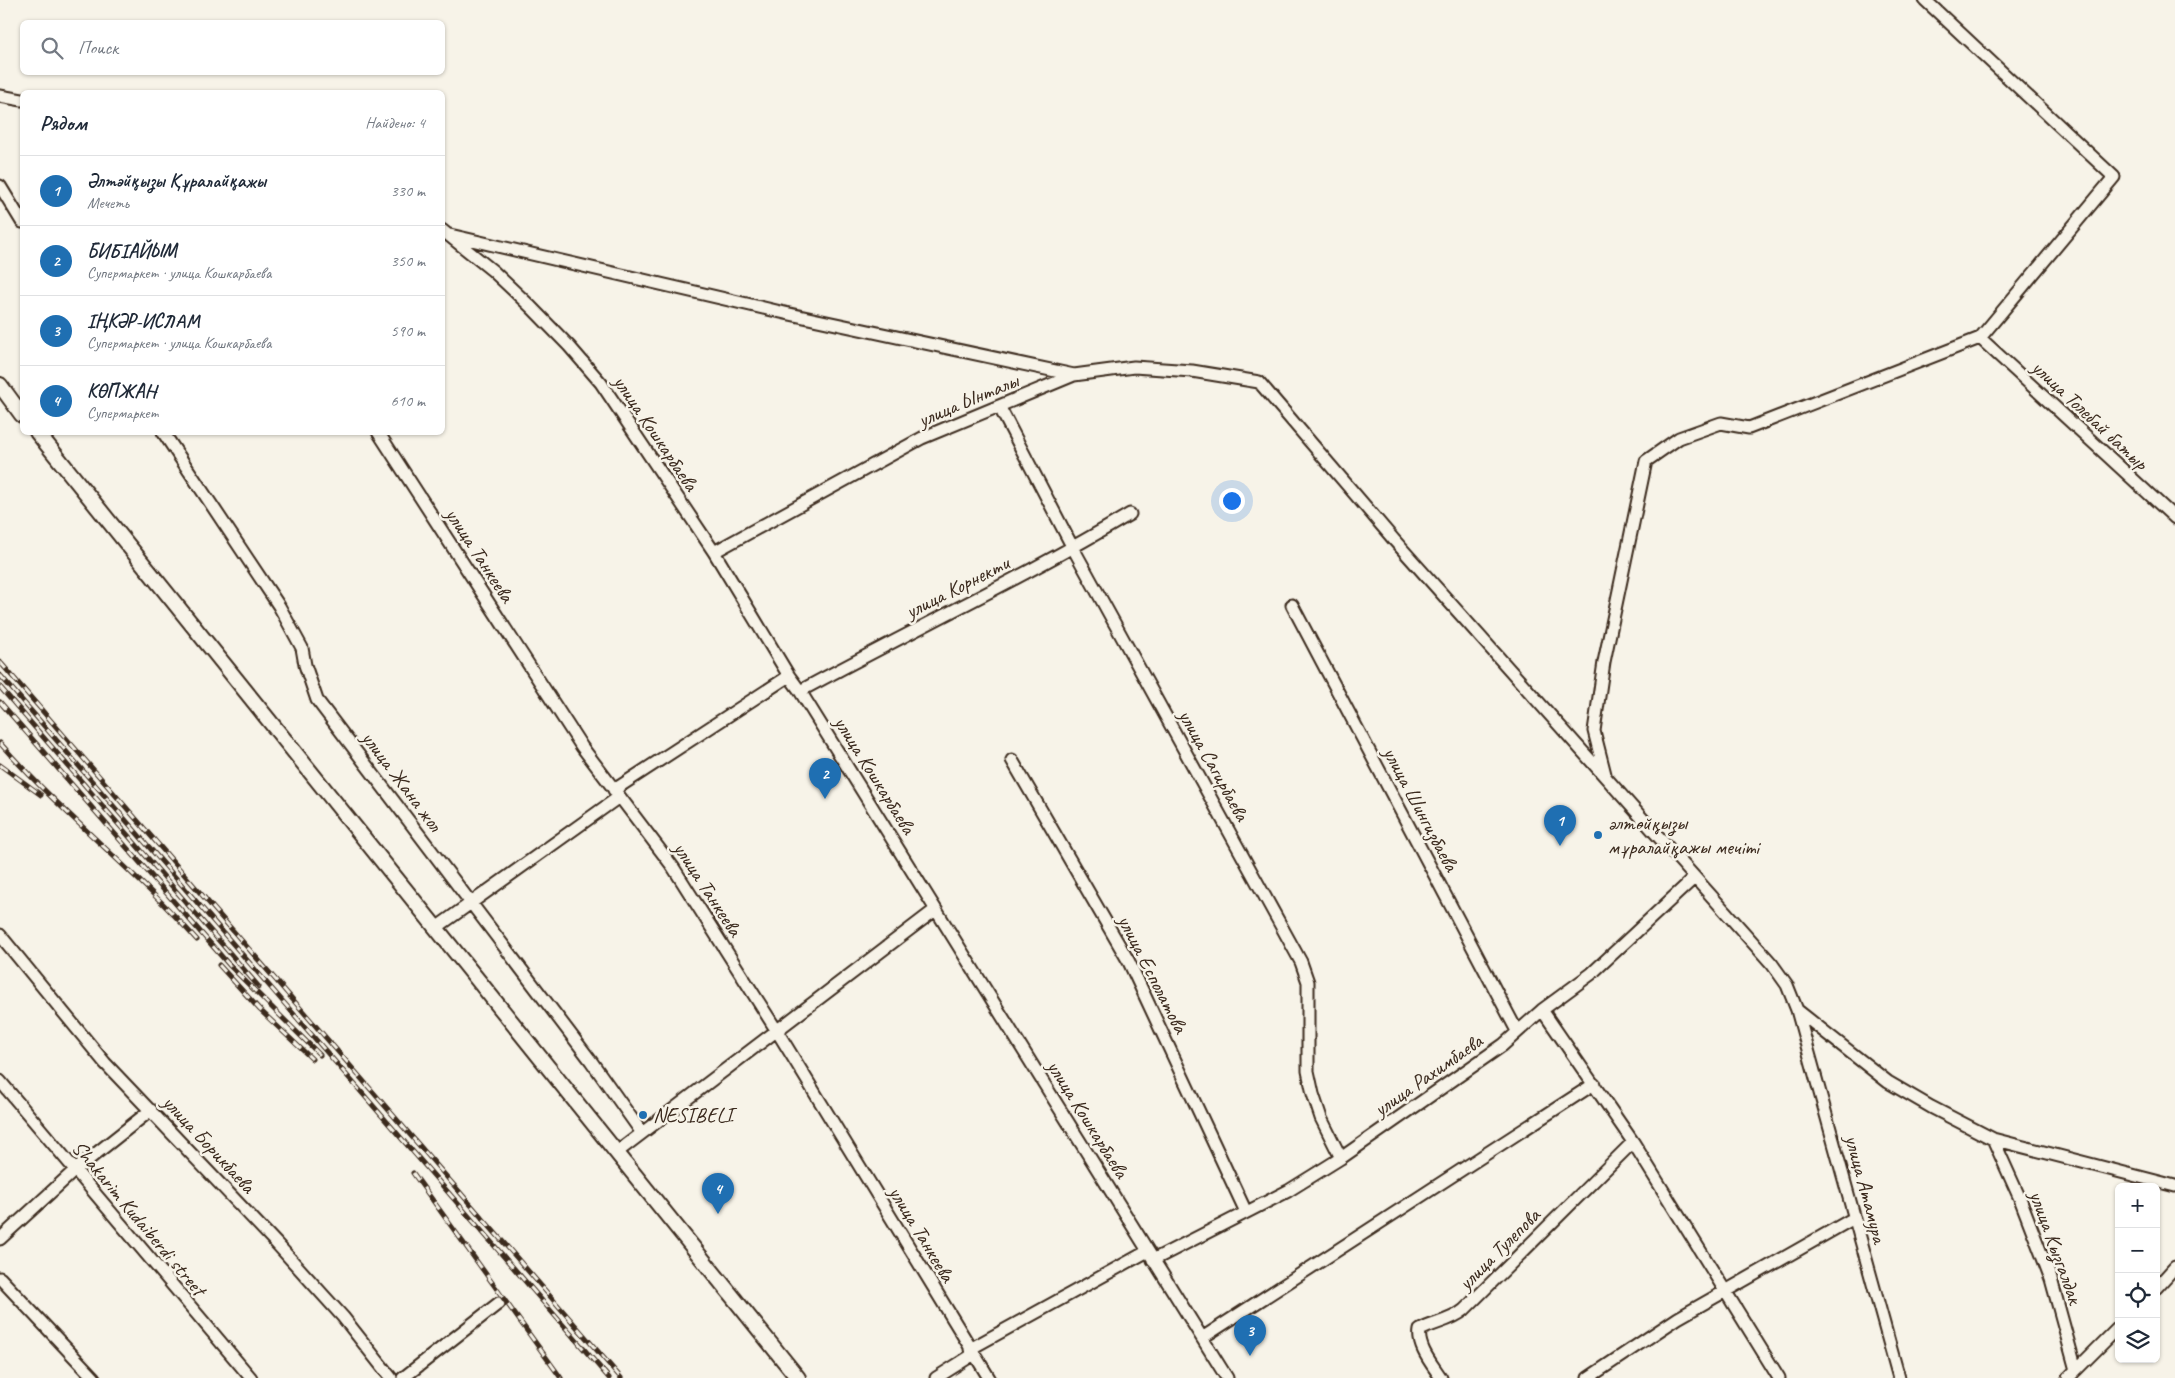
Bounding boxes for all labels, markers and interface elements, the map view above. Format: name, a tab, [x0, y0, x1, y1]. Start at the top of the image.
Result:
search box	[20, 20, 445, 75]
icon: search	[38, 34, 66, 62]
text: Поиск	[78, 36, 118, 60]
text: Рядом	[40, 110, 87, 136]
text: Найдено: 4	[365, 113, 425, 133]
text: Әлтәйқызы Құралайқажы	[87, 169, 266, 193]
text: 1	[52, 181, 60, 201]
text: 330 m	[391, 181, 425, 201]
text: Мечеть	[87, 193, 129, 213]
text: БИБІАЙЫМ	[87, 239, 176, 263]
text: 2	[52, 251, 60, 271]
text: 350 m	[391, 251, 425, 271]
text: Супермаркет · улица Кошкарбаева	[87, 263, 271, 283]
text: ІҢКӘР-ИСЛАМ	[87, 309, 200, 333]
text: 3	[52, 321, 60, 341]
text: 590 m	[391, 321, 425, 341]
text: Супермаркет · улица Кошкарбаева	[87, 333, 271, 353]
street label: улица Толебай батыр	[2025, 353, 2154, 476]
street label: улица Ынталы	[912, 366, 1024, 434]
street label: улица Кошкарбаева	[607, 368, 705, 497]
text: КӨПЖАН	[87, 379, 157, 403]
text: 4	[52, 391, 60, 411]
text: 610 m	[391, 391, 425, 411]
text: Супермаркет	[87, 403, 158, 423]
your location	[1219, 488, 1245, 514]
street label: улица Танкеева	[439, 501, 521, 609]
street label: улица Корнекти	[899, 549, 1015, 625]
street label: улица Сагирбаева	[1172, 703, 1256, 827]
street label: улица Кошкарбаева	[827, 710, 922, 840]
street label: улица Жана жол	[355, 724, 449, 838]
street label: улица Шингизбаева	[1376, 741, 1465, 877]
pin: 2	[809, 758, 841, 799]
pin: 1	[1544, 805, 1576, 846]
place label: әлтөйқызы мұралайқажы мечіті	[1608, 810, 1762, 860]
marker: әлтөйқызы мұралайқажы мечіті	[1592, 829, 1604, 841]
street label: улица Танкеева	[667, 835, 749, 943]
street label: улица Есполатова	[1111, 909, 1195, 1039]
street label: улица Рахимбаева	[1367, 1027, 1489, 1123]
street label: улица Кошкарбаева	[1040, 1054, 1135, 1184]
street label: улица Борикбаева	[156, 1088, 262, 1200]
place label: NESIBELI	[653, 1102, 738, 1128]
marker: NESIBELI	[637, 1109, 649, 1121]
street label: улица Атамура	[1839, 1130, 1894, 1248]
street label: Shakarim Kudaiberdi street	[67, 1135, 213, 1303]
pin: 4	[702, 1173, 734, 1214]
street label: улица Танкеева	[882, 1179, 962, 1288]
map controls	[2115, 1183, 2160, 1363]
button: +	[2115, 1183, 2160, 1228]
street label: улица Кызгалдак	[2022, 1185, 2089, 1310]
street label: улица Тулепова	[1451, 1201, 1547, 1297]
button: −	[2115, 1228, 2160, 1273]
button: locate	[2115, 1273, 2160, 1318]
pin: 3	[1234, 1315, 1266, 1356]
button: layers	[2115, 1318, 2160, 1363]

